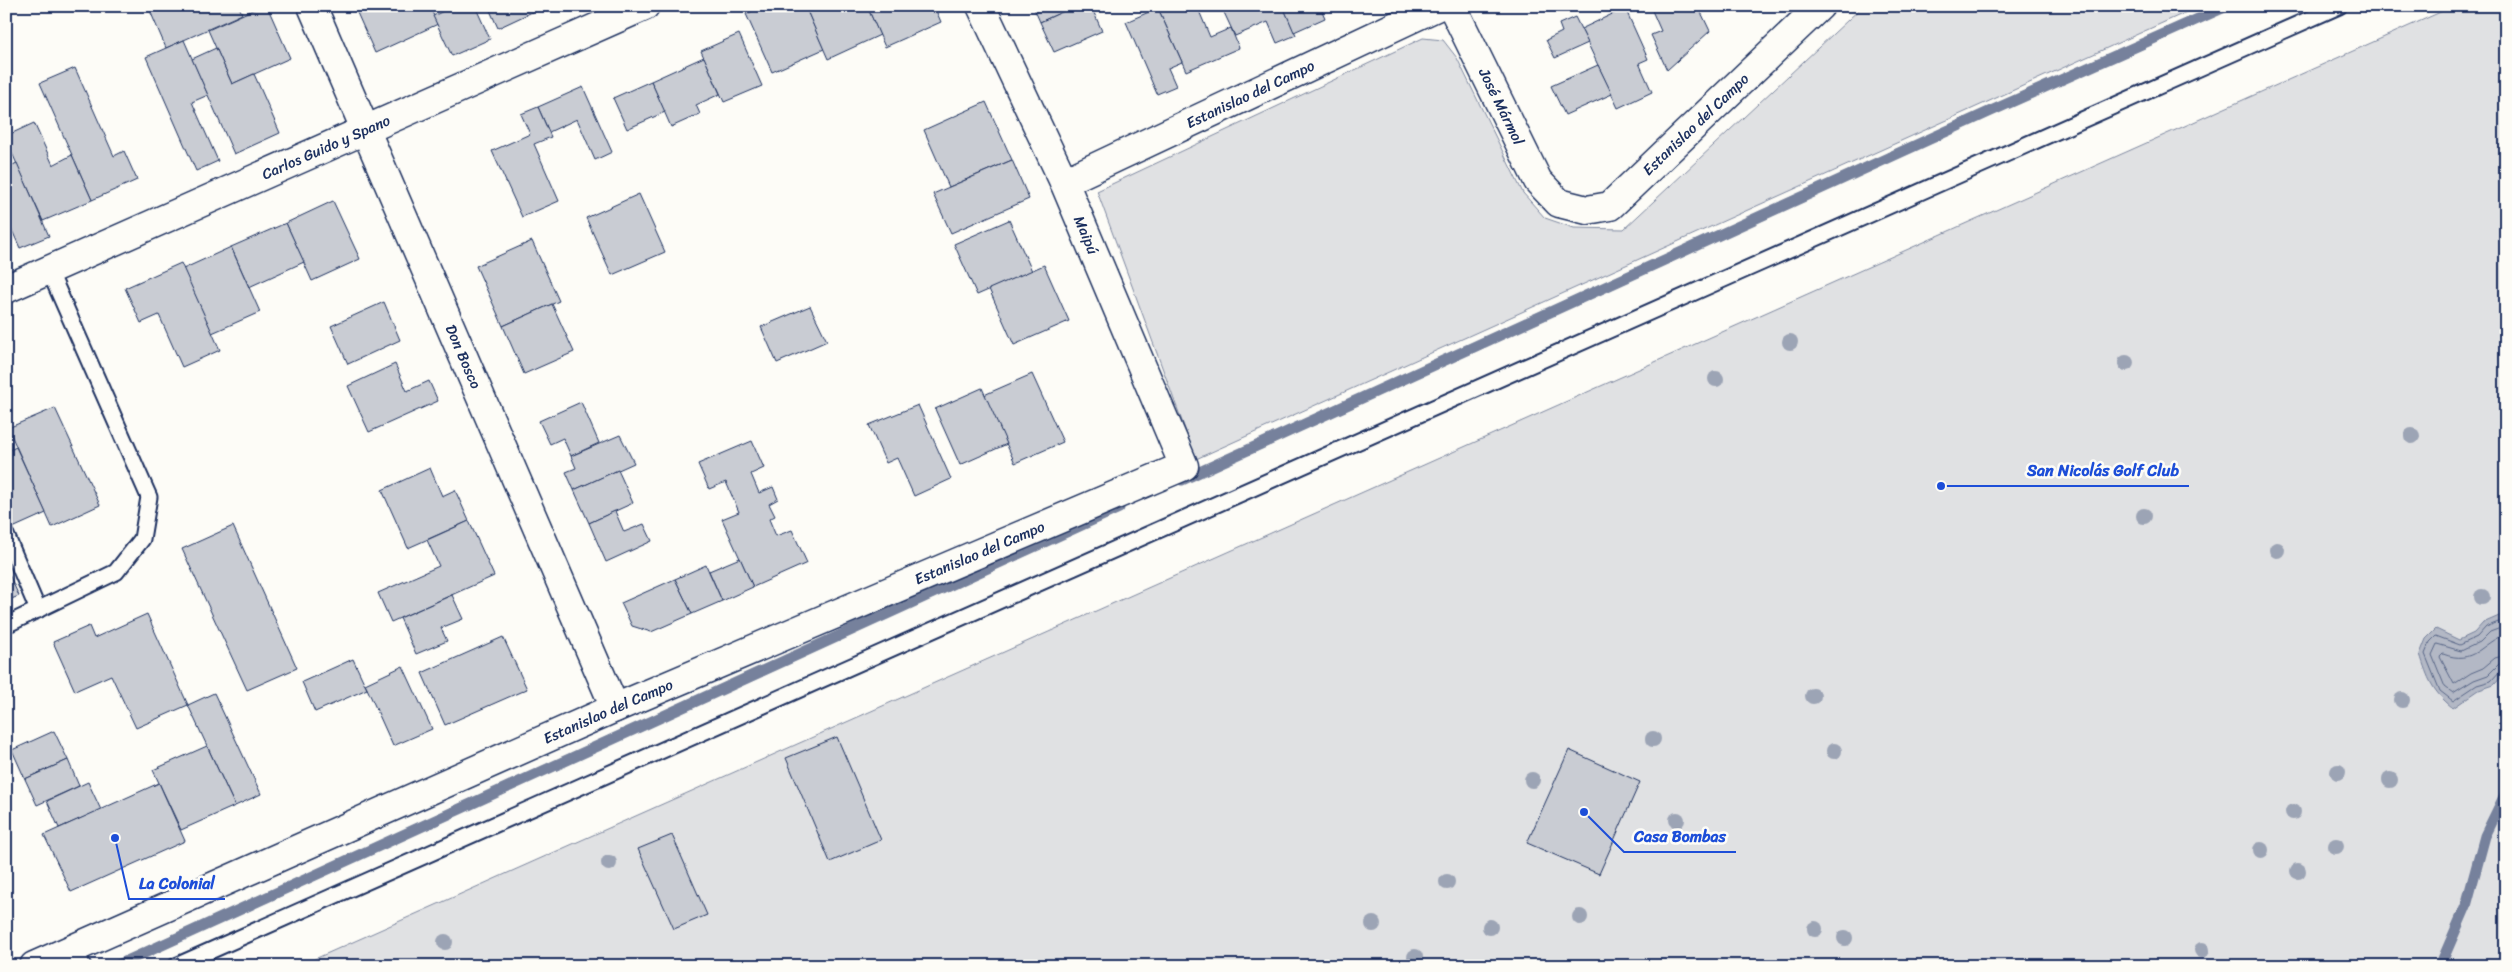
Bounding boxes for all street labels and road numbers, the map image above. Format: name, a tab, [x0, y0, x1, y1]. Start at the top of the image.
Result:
street label: Estanislao del Campo	[1182, 53, 1319, 136]
street label: José Mármol	[1471, 63, 1532, 150]
street label: Estanislao del Campo	[1636, 67, 1756, 182]
street label: Carlos Guido y Spano	[258, 107, 395, 187]
street label: Maipú	[1066, 212, 1106, 259]
street label: Don Bosco	[438, 320, 489, 393]
street label: Estanislao del Campo	[910, 513, 1049, 592]
street label: Estanislao del Campo	[539, 672, 678, 751]

